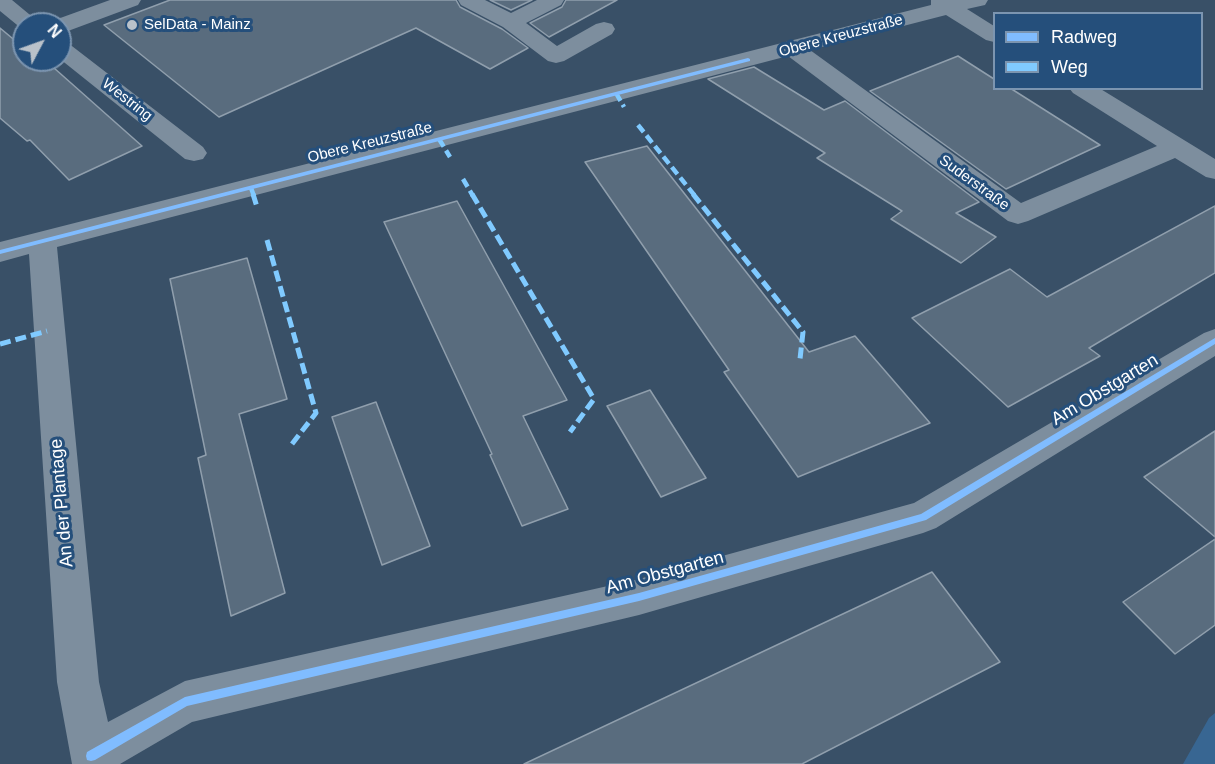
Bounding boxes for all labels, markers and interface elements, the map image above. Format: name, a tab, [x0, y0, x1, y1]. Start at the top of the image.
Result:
street label: Obere Kreuzstraße	[777, 11, 905, 61]
north arrow	[12, 12, 72, 72]
legend	[993, 12, 1203, 90]
place label: SelData - Mainz	[144, 16, 251, 34]
marker: SelData - Mainz	[125, 18, 139, 32]
text: N	[44, 21, 65, 41]
text: Radweg	[1051, 27, 1117, 47]
text: Weg	[1051, 57, 1088, 77]
street label: Westring	[98, 75, 156, 125]
street label: Obere Kreuzstraße	[306, 119, 434, 167]
street label: Suderstraße	[935, 151, 1013, 215]
street label: Am Obstgarten	[1048, 350, 1162, 430]
street label: An der Plantage	[46, 438, 78, 568]
street label: Am Obstgarten	[604, 547, 726, 599]

